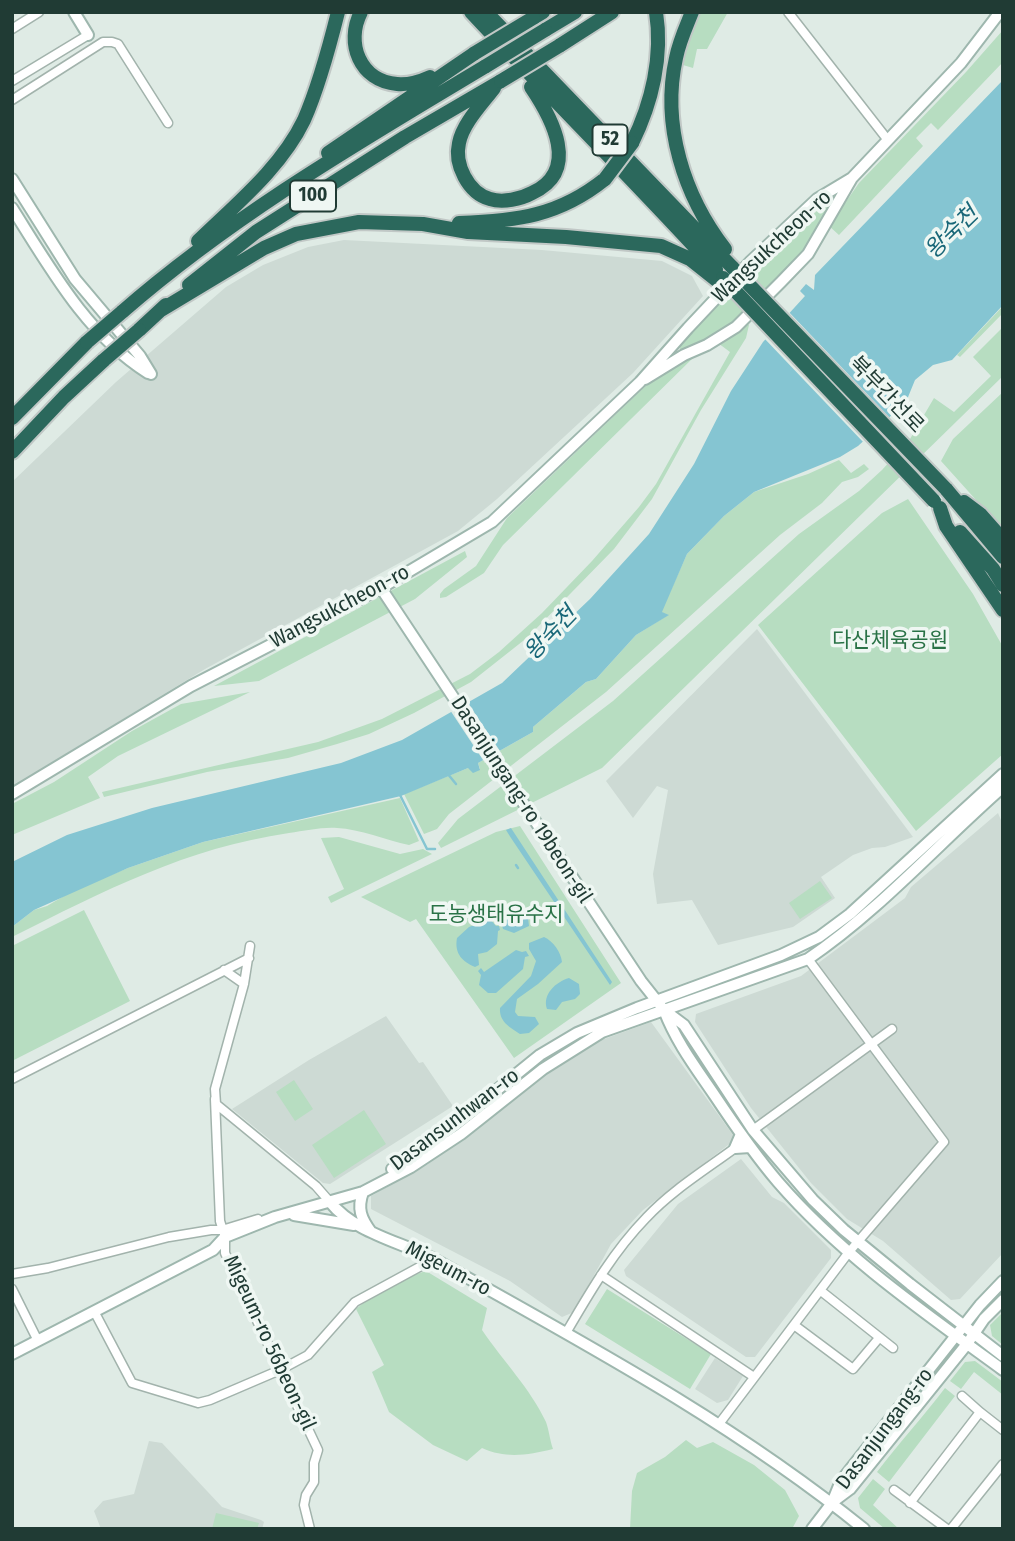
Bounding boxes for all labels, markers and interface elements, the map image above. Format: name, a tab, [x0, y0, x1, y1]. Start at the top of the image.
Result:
road number: 52	[592, 124, 628, 156]
road number: 100	[290, 180, 336, 212]
street label: Wangsukcheon-ro	[707, 185, 837, 309]
water label: 왕숙천	[920, 201, 984, 265]
street label: 북부간선로	[843, 352, 929, 438]
street label: Wangsukcheon-ro	[266, 560, 414, 654]
water label: 왕숙천	[519, 602, 583, 666]
park label: 다산체육공원	[832, 628, 948, 654]
street label: Dasanjungang-ro 19beon-gil	[445, 692, 597, 908]
park label: 도농생태유수지	[428, 902, 564, 928]
street label: Dasansunhwan-ro	[386, 1063, 524, 1177]
street label: Migeum-ro	[401, 1236, 495, 1302]
street label: Migeum-ro 56beon-gil	[217, 1252, 321, 1434]
street label: Dasanjungang-ro	[831, 1363, 939, 1495]

